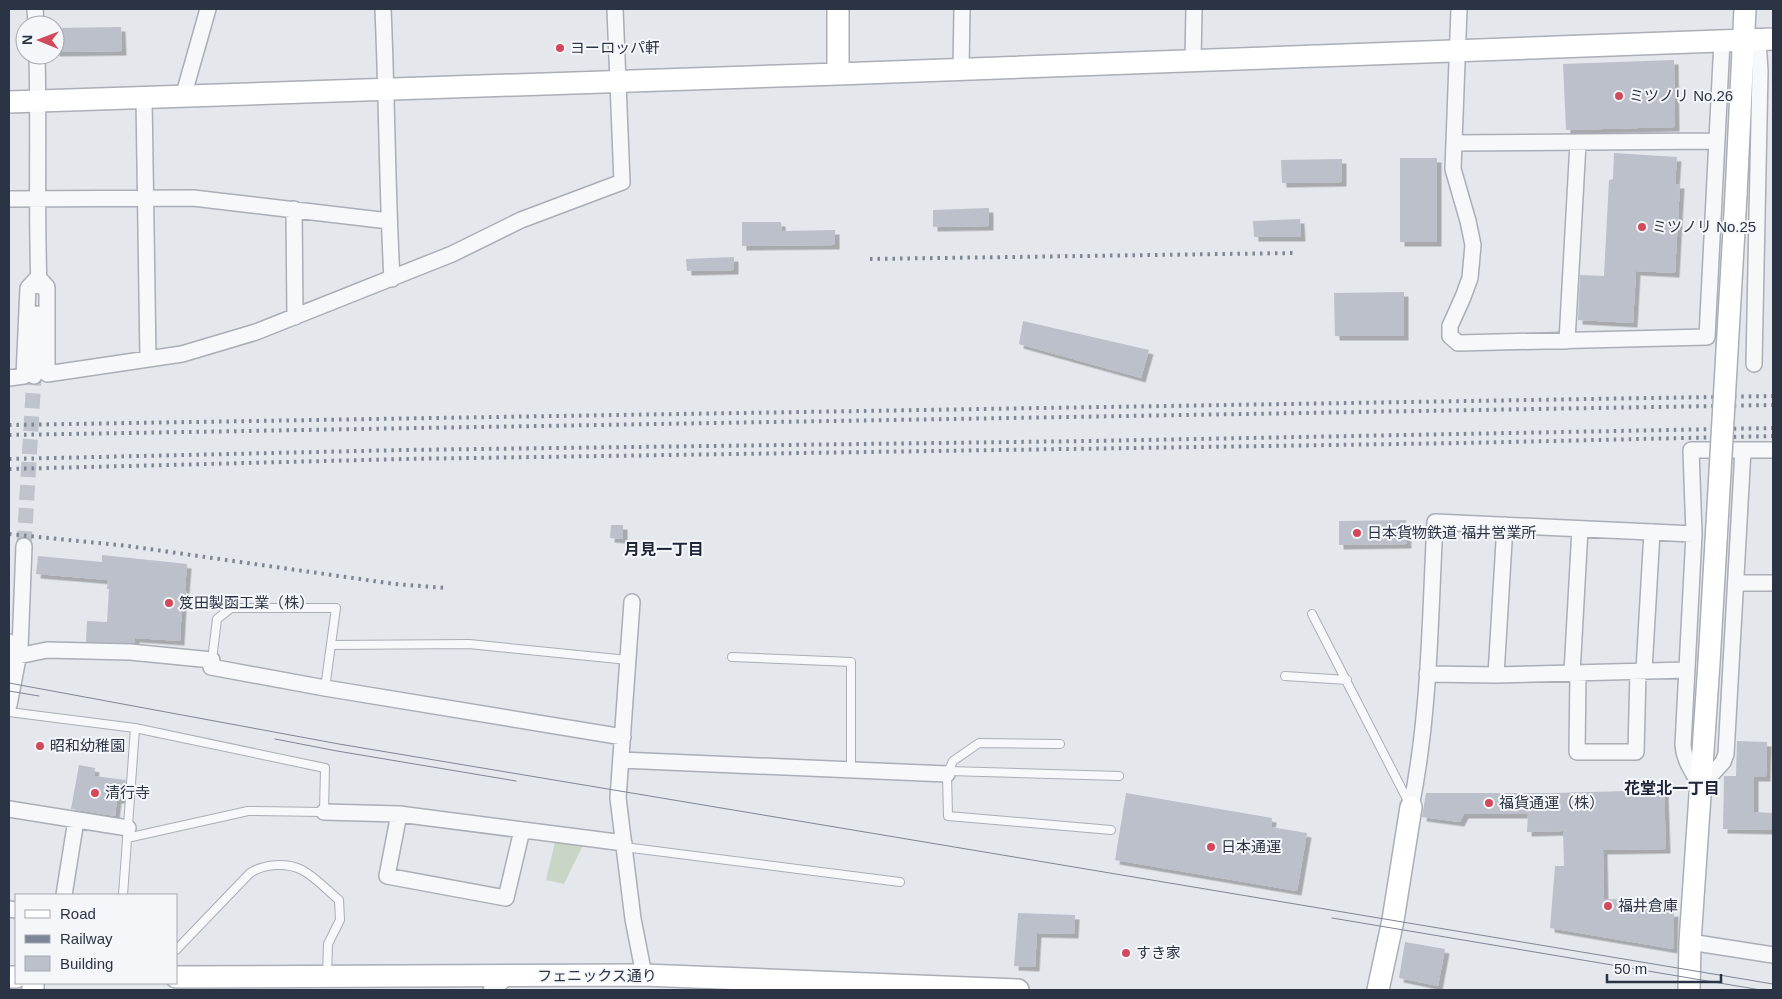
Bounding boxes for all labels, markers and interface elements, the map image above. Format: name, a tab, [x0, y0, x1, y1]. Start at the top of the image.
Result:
north arrow	[15, 15, 65, 65]
text: N	[19, 35, 35, 45]
place label: ヨーロッパ軒	[570, 39, 660, 56]
marker: ヨーロッパ軒	[554, 42, 566, 54]
place label: ミツノリ No.26	[1629, 87, 1733, 104]
marker: ミツノリ No.26	[1613, 90, 1625, 102]
place label: ミツノリ No.25	[1652, 218, 1756, 235]
marker: ミツノリ No.25	[1636, 221, 1648, 233]
place label: 日本貨物鉄道 福井営業所	[1367, 524, 1536, 541]
marker: 日本貨物鉄道 福井営業所	[1351, 527, 1363, 539]
district label: 月見一丁目	[624, 541, 704, 558]
place label: 笈田製函工業（株）	[179, 594, 314, 611]
marker: 笈田製函工業（株）	[163, 597, 175, 609]
place label: 昭和幼稚園	[50, 737, 125, 754]
marker: 昭和幼稚園	[34, 740, 46, 752]
district label: 花堂北一丁目	[1624, 780, 1720, 797]
place label: 清行寺	[105, 784, 150, 801]
marker: 清行寺	[89, 787, 101, 799]
place label: 福貨通運（株）	[1499, 794, 1604, 811]
marker: 福貨通運（株）	[1483, 797, 1495, 809]
place label: 日本通運	[1221, 838, 1281, 855]
marker: 日本通運	[1205, 841, 1217, 853]
legend	[15, 894, 178, 984]
place label: 福井倉庫	[1618, 897, 1678, 914]
marker: 福井倉庫	[1602, 900, 1614, 912]
text: Road	[60, 905, 96, 922]
text: Railway	[60, 930, 113, 947]
place label: すき家	[1136, 944, 1181, 961]
marker: すき家	[1120, 947, 1132, 959]
scale bar	[1607, 952, 1721, 984]
text: Building	[60, 955, 113, 972]
text: 50 m	[1614, 960, 1647, 977]
street label: フェニックス通り	[537, 967, 657, 984]

